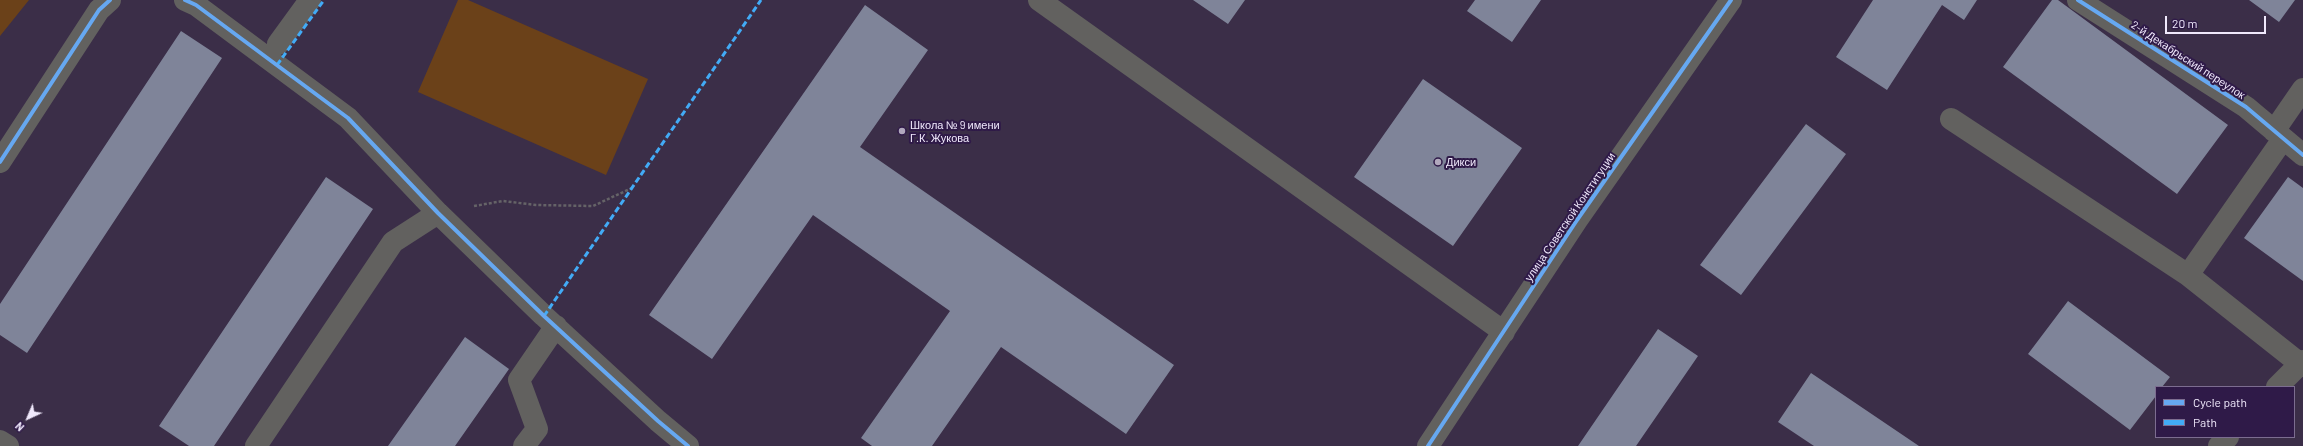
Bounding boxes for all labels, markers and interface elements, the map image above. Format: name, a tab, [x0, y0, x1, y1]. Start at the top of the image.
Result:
scale bar	[2167, 8, 2268, 34]
text: 20 m	[2172, 16, 2198, 30]
street label: 2-й Декабрьский переулок	[2129, 18, 2247, 102]
place label: Школа № 9 имени Г.К. Жукова	[910, 118, 1000, 144]
marker: Школа № 9 имени Г.К. Жукова	[897, 126, 907, 136]
street label: улица Советской Конституции	[1522, 150, 1618, 284]
place label: Дикси	[1446, 155, 1476, 169]
marker: Дикси	[1433, 157, 1443, 167]
legend	[2155, 386, 2295, 438]
text: Cycle path	[2193, 395, 2247, 409]
north arrow	[8, 398, 48, 438]
text: Path	[2193, 415, 2217, 429]
text: N	[12, 420, 26, 434]

